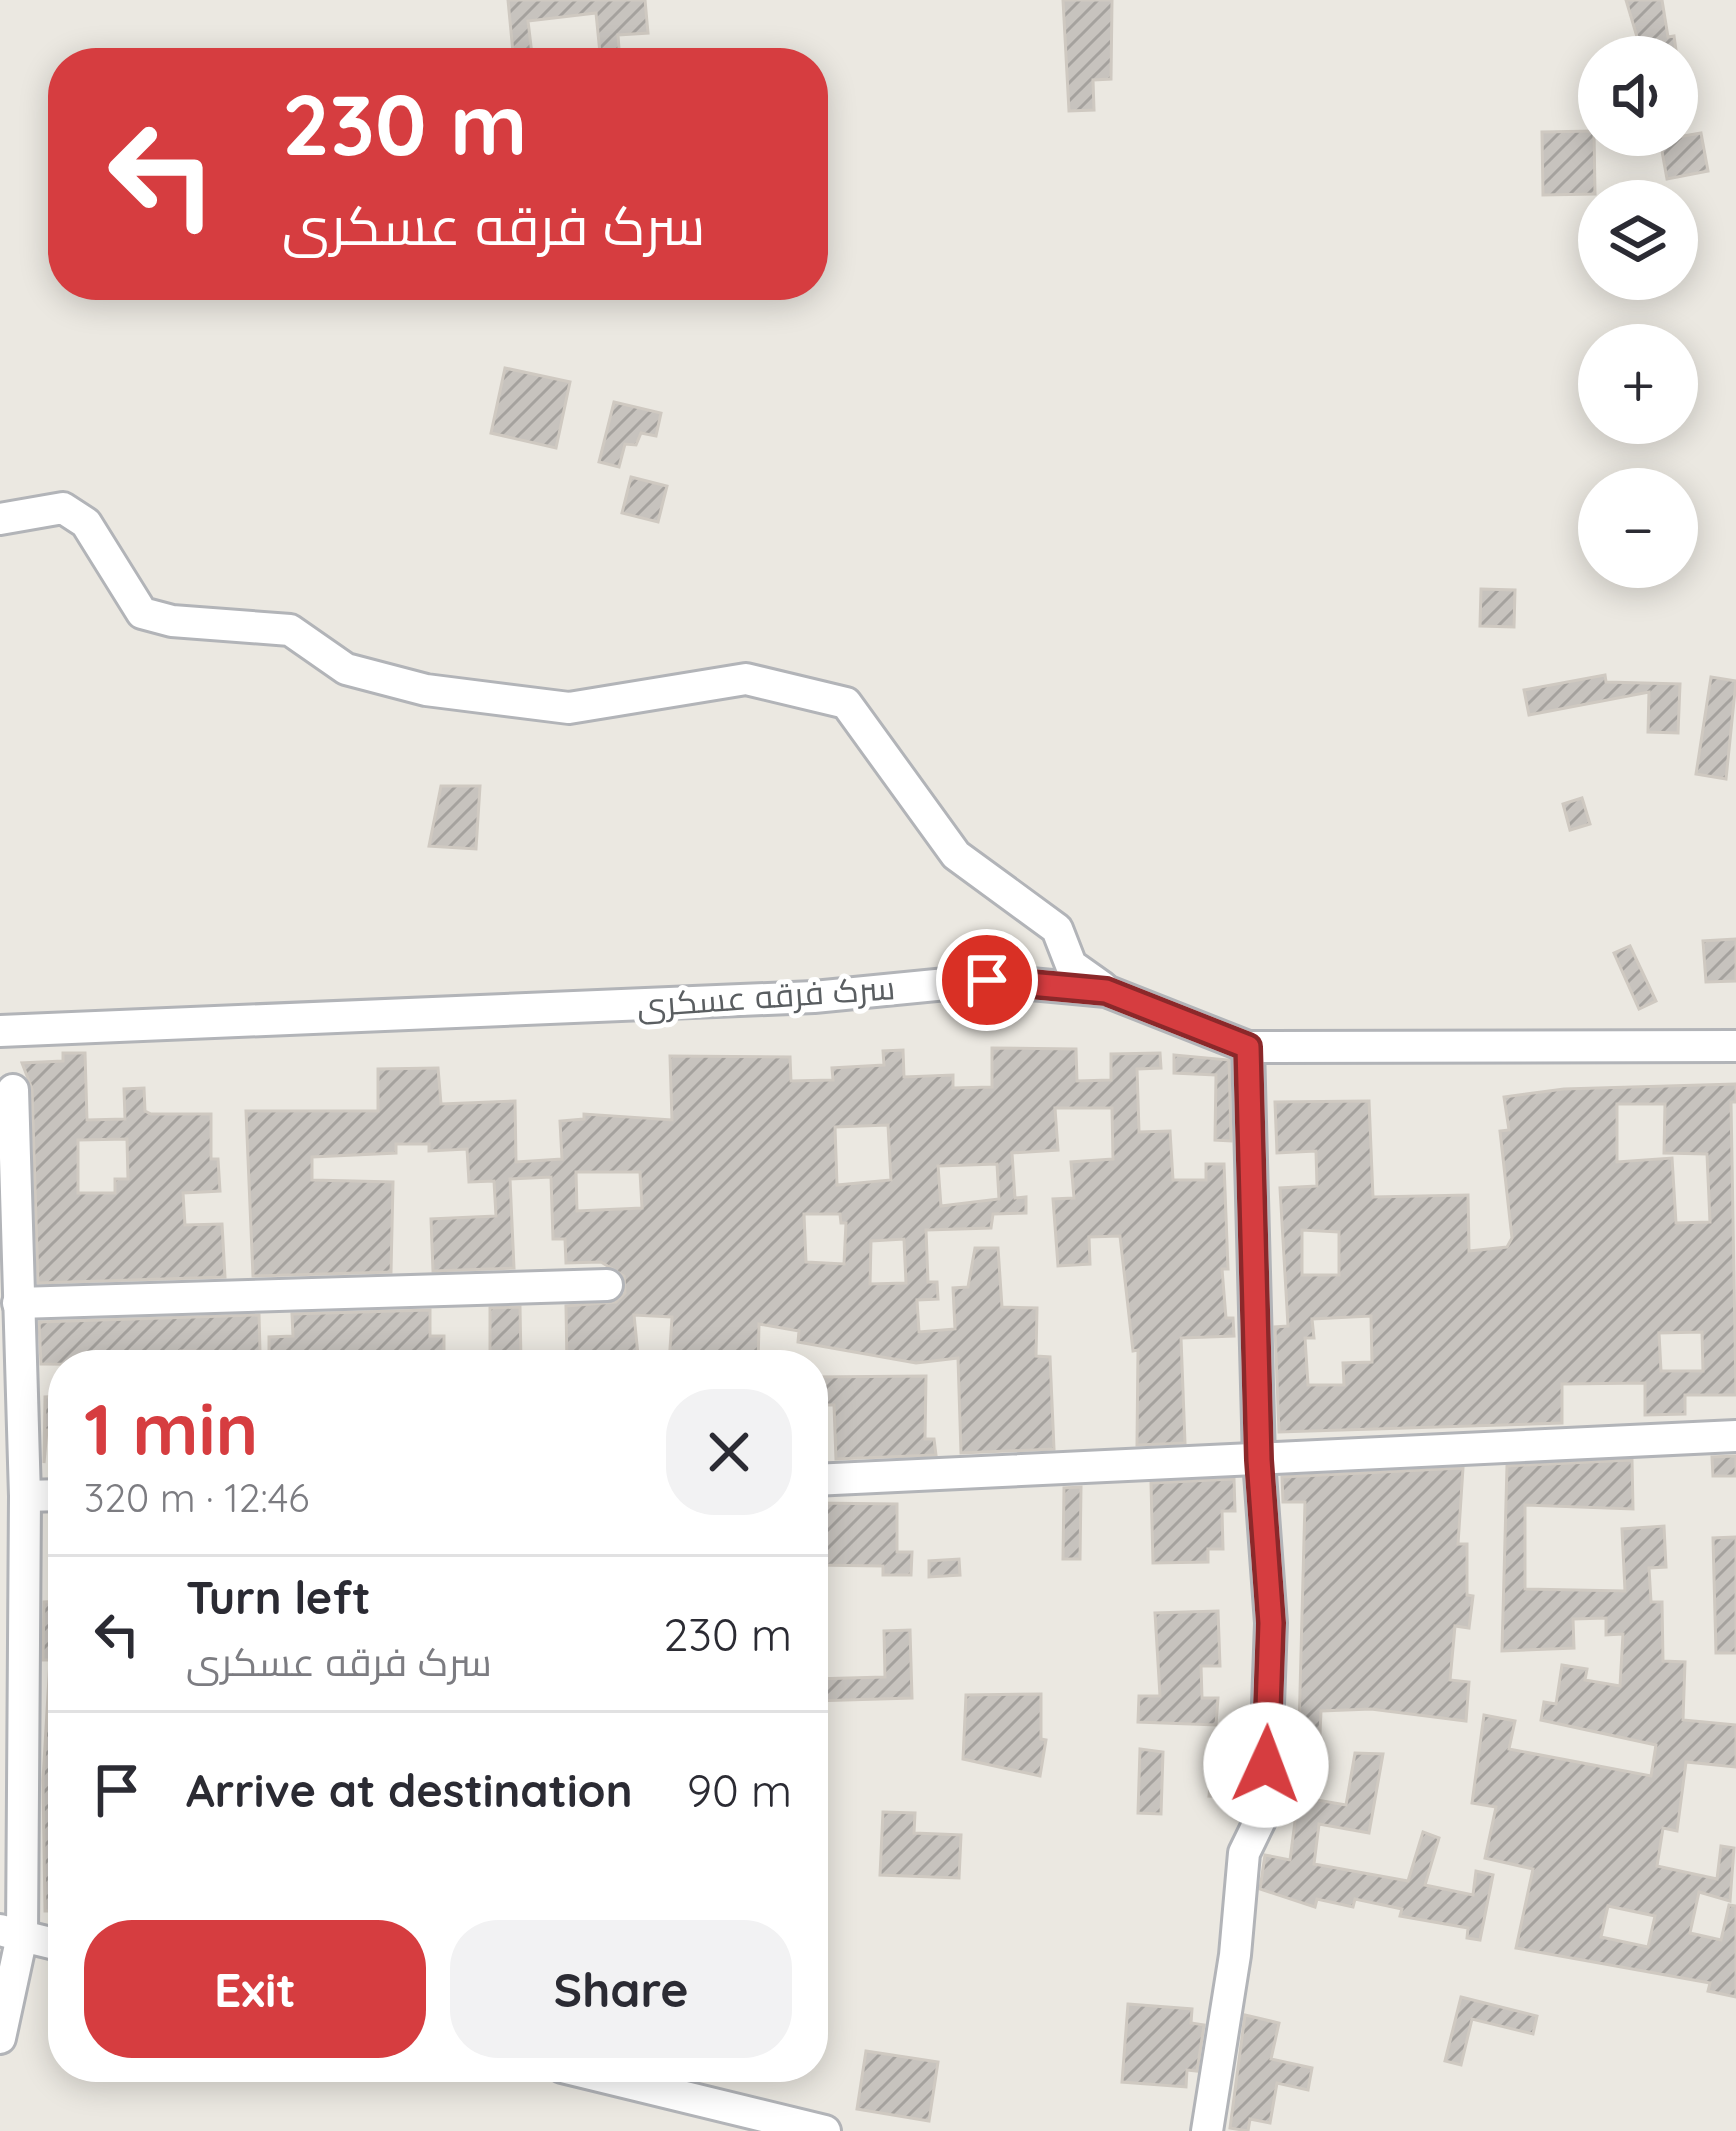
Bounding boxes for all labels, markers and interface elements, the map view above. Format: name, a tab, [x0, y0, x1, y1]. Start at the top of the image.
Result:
map controls	[1578, 36, 1698, 588]
button: sound	[1578, 36, 1698, 156]
text: 230 m	[282, 71, 527, 176]
icon: left	[84, 96, 240, 252]
button: layers	[1578, 180, 1698, 300]
text: سرک فرقه عسکری	[282, 191, 705, 259]
button: +	[1578, 324, 1698, 444]
button: −	[1578, 468, 1698, 588]
pin	[936, 929, 1038, 1031]
icon: arrive	[954, 947, 1020, 1013]
street label: سرک فرقه عسکری	[636, 966, 896, 1025]
text: 1 min	[84, 1383, 258, 1473]
button: close	[666, 1389, 792, 1515]
text: 320 m · 12:46	[84, 1473, 309, 1522]
text: Turn left	[186, 1569, 371, 1625]
icon: left	[84, 1601, 150, 1667]
text: 230 m	[663, 1606, 792, 1662]
text: سرک فرقه عسکری	[186, 1637, 492, 1686]
position arrow	[1203, 1702, 1329, 1828]
icon: arrive	[84, 1757, 150, 1823]
text: Arrive at destination	[186, 1762, 632, 1818]
text: 90 m	[687, 1762, 792, 1818]
button: Exit	[84, 1920, 426, 2058]
button: Share	[450, 1920, 792, 2058]

